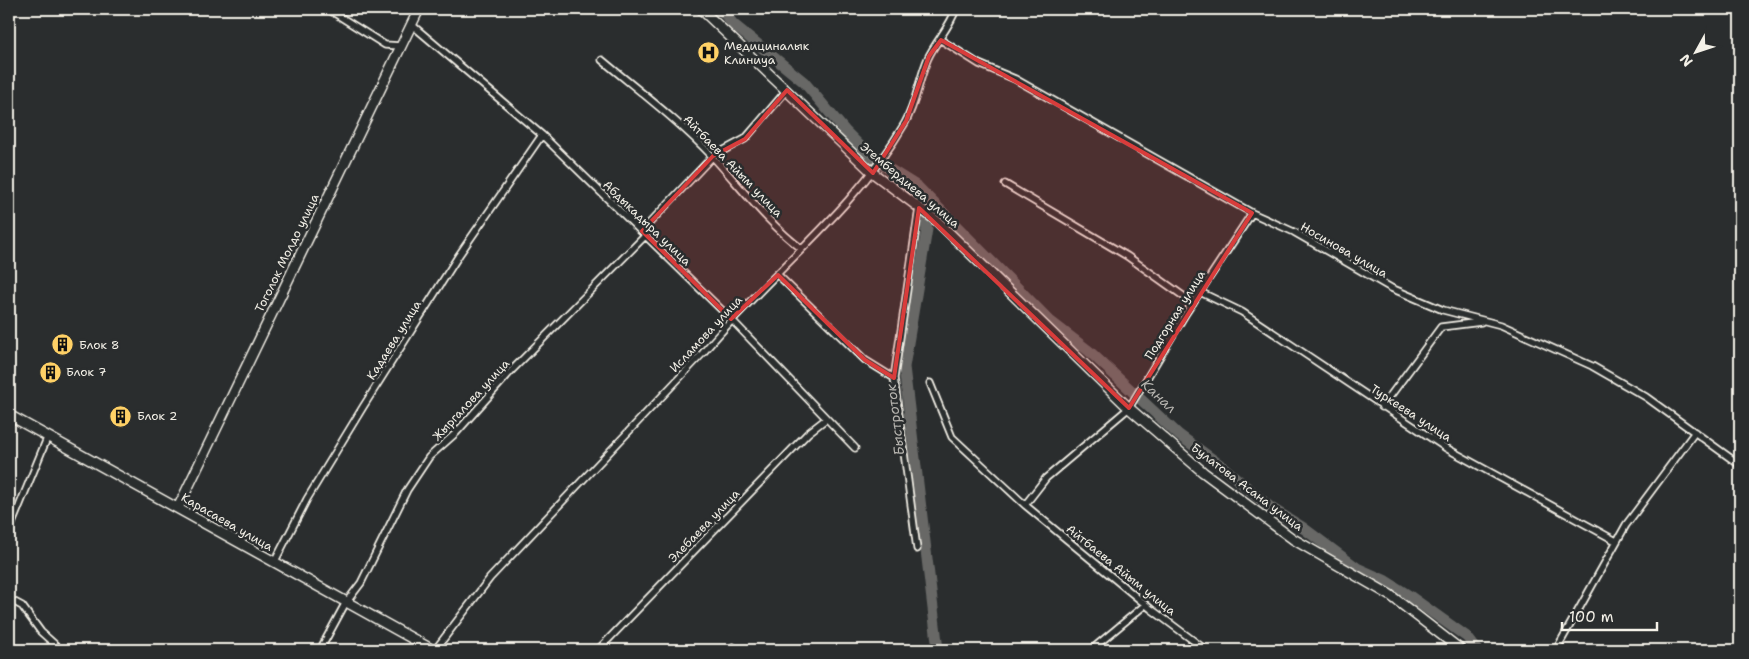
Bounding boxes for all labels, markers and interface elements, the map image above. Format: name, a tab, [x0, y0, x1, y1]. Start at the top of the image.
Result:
north arrow	[1672, 28, 1722, 78]
place label: Медициналык Клиниуа	[724, 38, 810, 68]
hospital icon: Медициналык Клиниуа	[696, 41, 720, 65]
text: N	[1676, 50, 1697, 70]
street label: Айтбаева Айым улица	[680, 111, 786, 221]
street label: Эгембердиева улица	[857, 139, 963, 232]
street label: Абдыкадыра улица	[600, 177, 695, 270]
street label: Тоголок Молдо улица	[251, 191, 323, 315]
street label: Носинова улица	[1298, 219, 1391, 282]
street label: Подгорная улица	[1141, 267, 1209, 363]
street label: Исламова улица	[666, 292, 746, 376]
street label: Кадаева улица	[363, 297, 425, 383]
building icon: Блок 8	[51, 333, 75, 357]
place label: Блок 8	[79, 337, 119, 353]
street label: Жыргалова улица	[429, 355, 513, 444]
building icon: Блок 7	[38, 360, 62, 384]
place label: Блок 7	[66, 364, 106, 380]
water label: Канал	[1137, 375, 1181, 417]
street label: Туркеева улица	[1367, 381, 1455, 445]
water label: Быстроток	[882, 383, 908, 457]
building icon: Блок 2	[109, 404, 133, 428]
place label: Блок 2	[137, 408, 177, 424]
street label: Булатова Асана улица	[1188, 440, 1307, 535]
street label: Элебаева улица	[665, 485, 744, 566]
street label: Карасаева улица	[178, 489, 276, 555]
street label: Айтбаева Айым улица	[1063, 521, 1179, 619]
scale bar	[1562, 599, 1656, 631]
text: 100 m	[1569, 607, 1614, 627]

